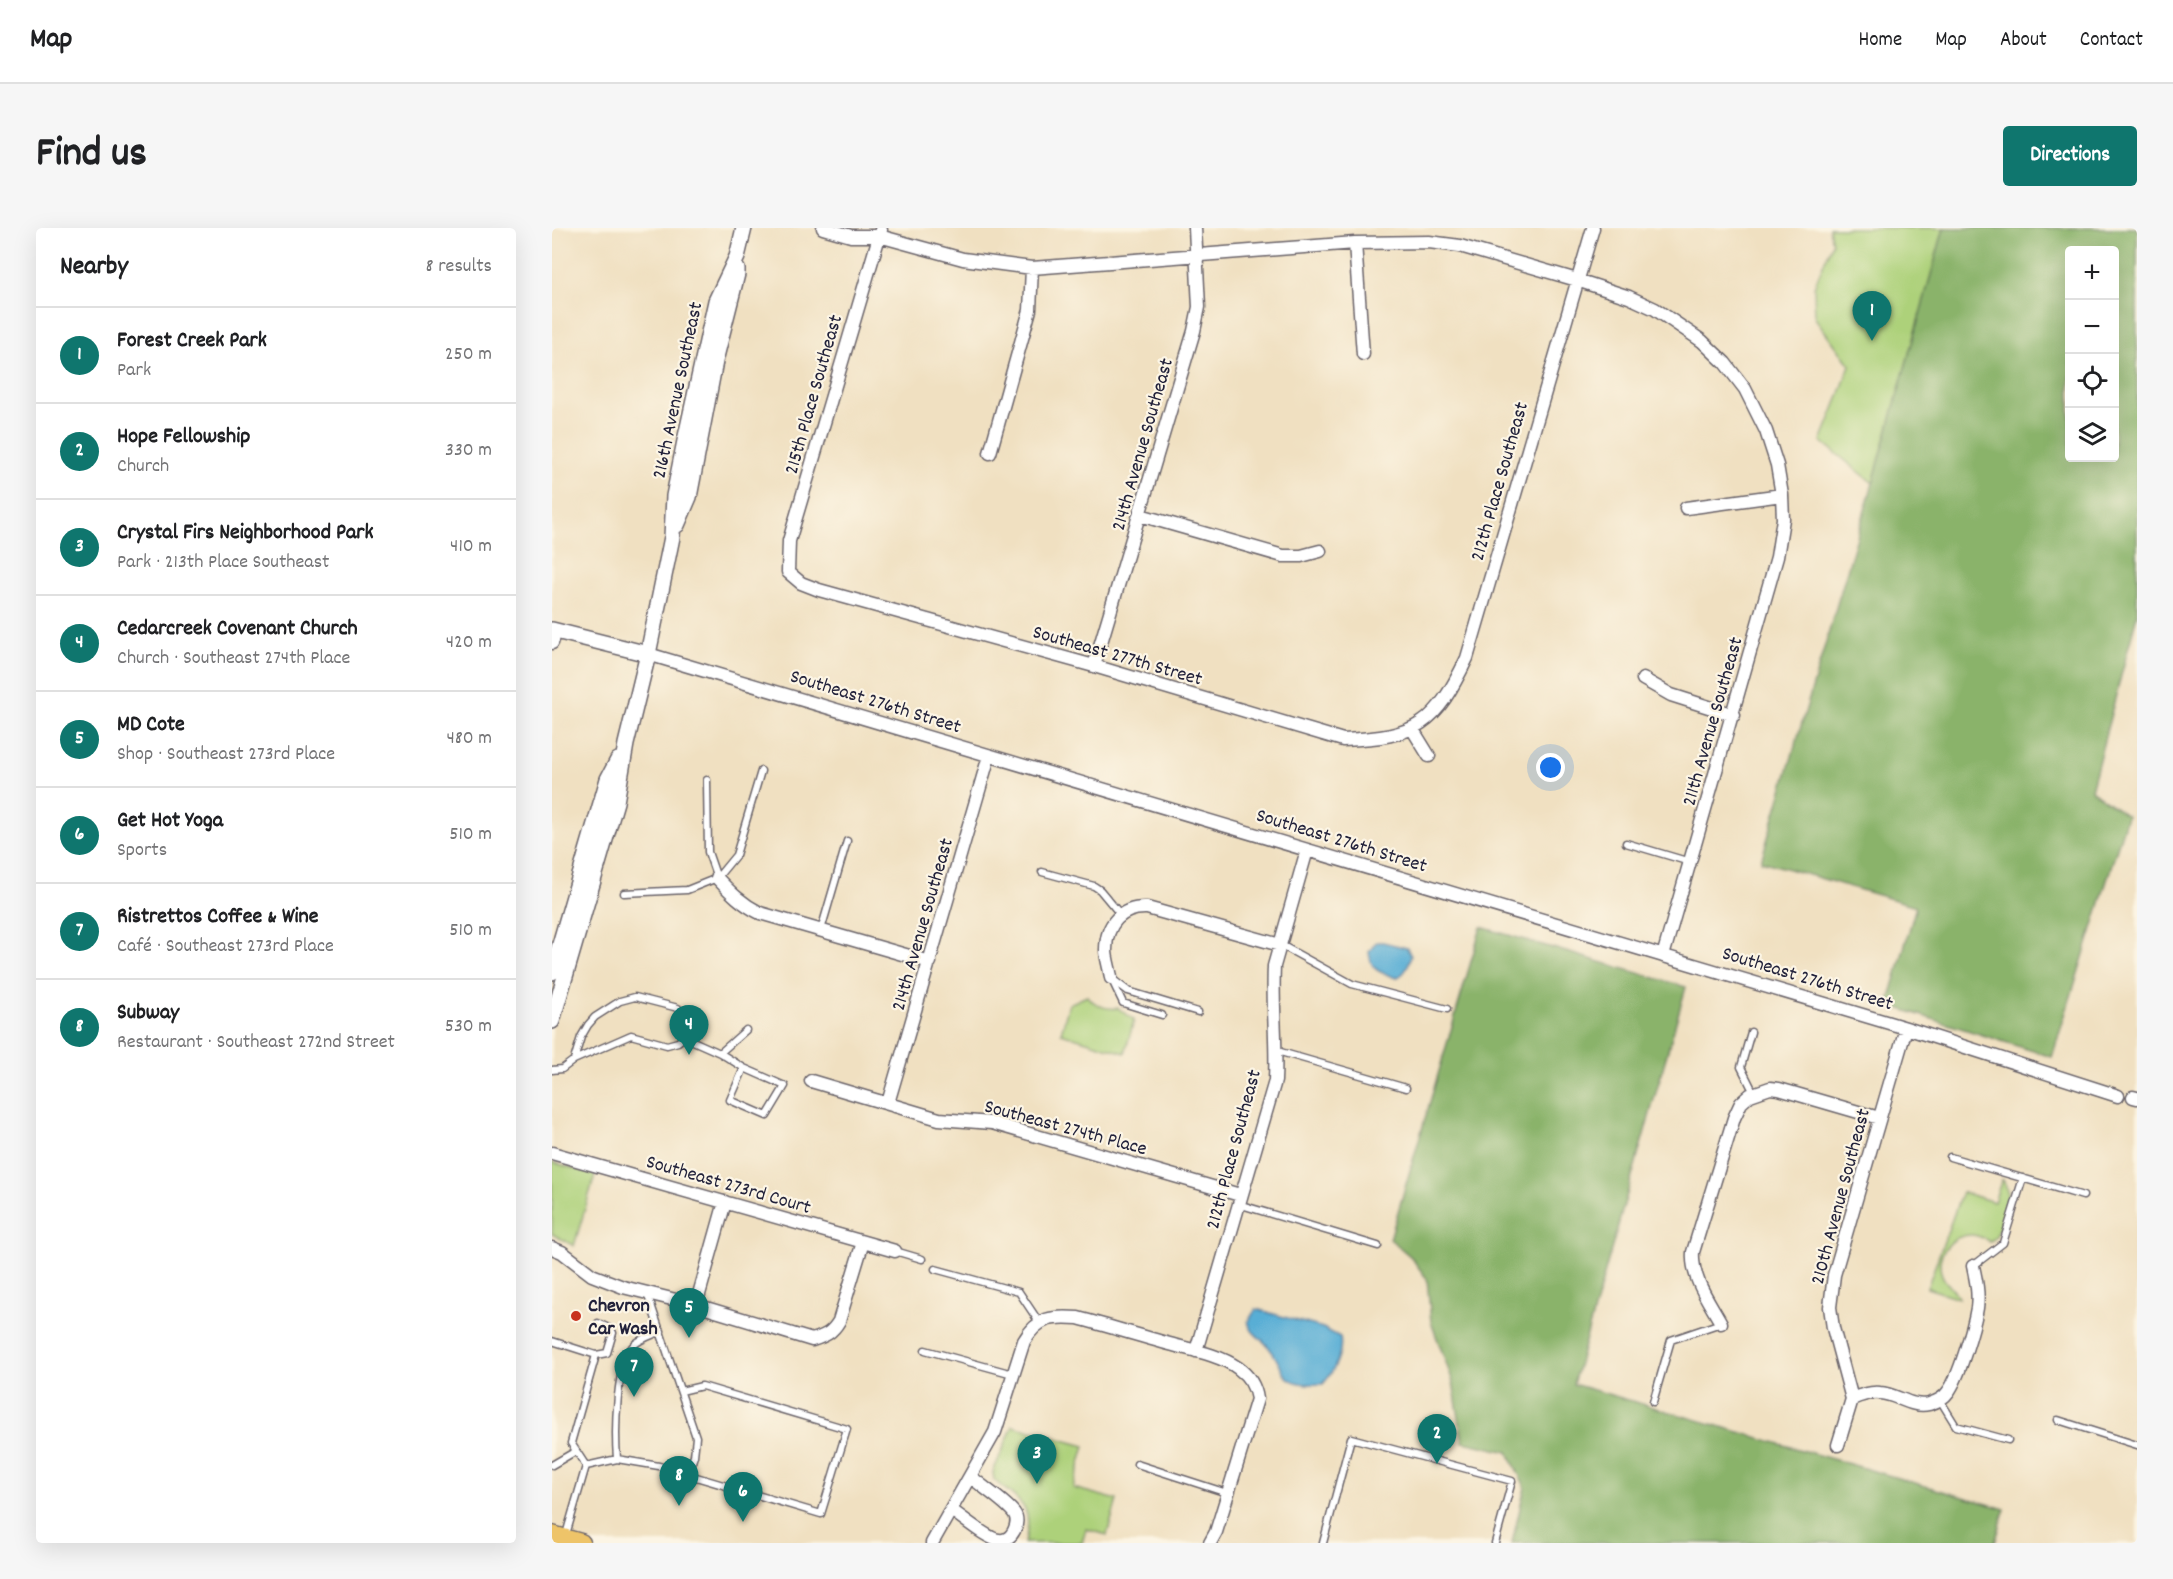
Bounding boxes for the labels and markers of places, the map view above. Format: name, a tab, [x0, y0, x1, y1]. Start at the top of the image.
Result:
pin: 1	[1852, 291, 1892, 341]
pin: 4	[670, 1006, 708, 1055]
pin: 5	[670, 1288, 708, 1338]
place label: Chevron Car Wash	[588, 1293, 658, 1344]
marker: Chevron Car Wash	[569, 1309, 583, 1323]
pin: 7	[614, 1348, 653, 1397]
pin: 2	[1418, 1414, 1456, 1464]
pin: 3	[1018, 1434, 1056, 1484]
pin: 8	[660, 1456, 698, 1506]
pin: 6	[724, 1472, 762, 1522]

